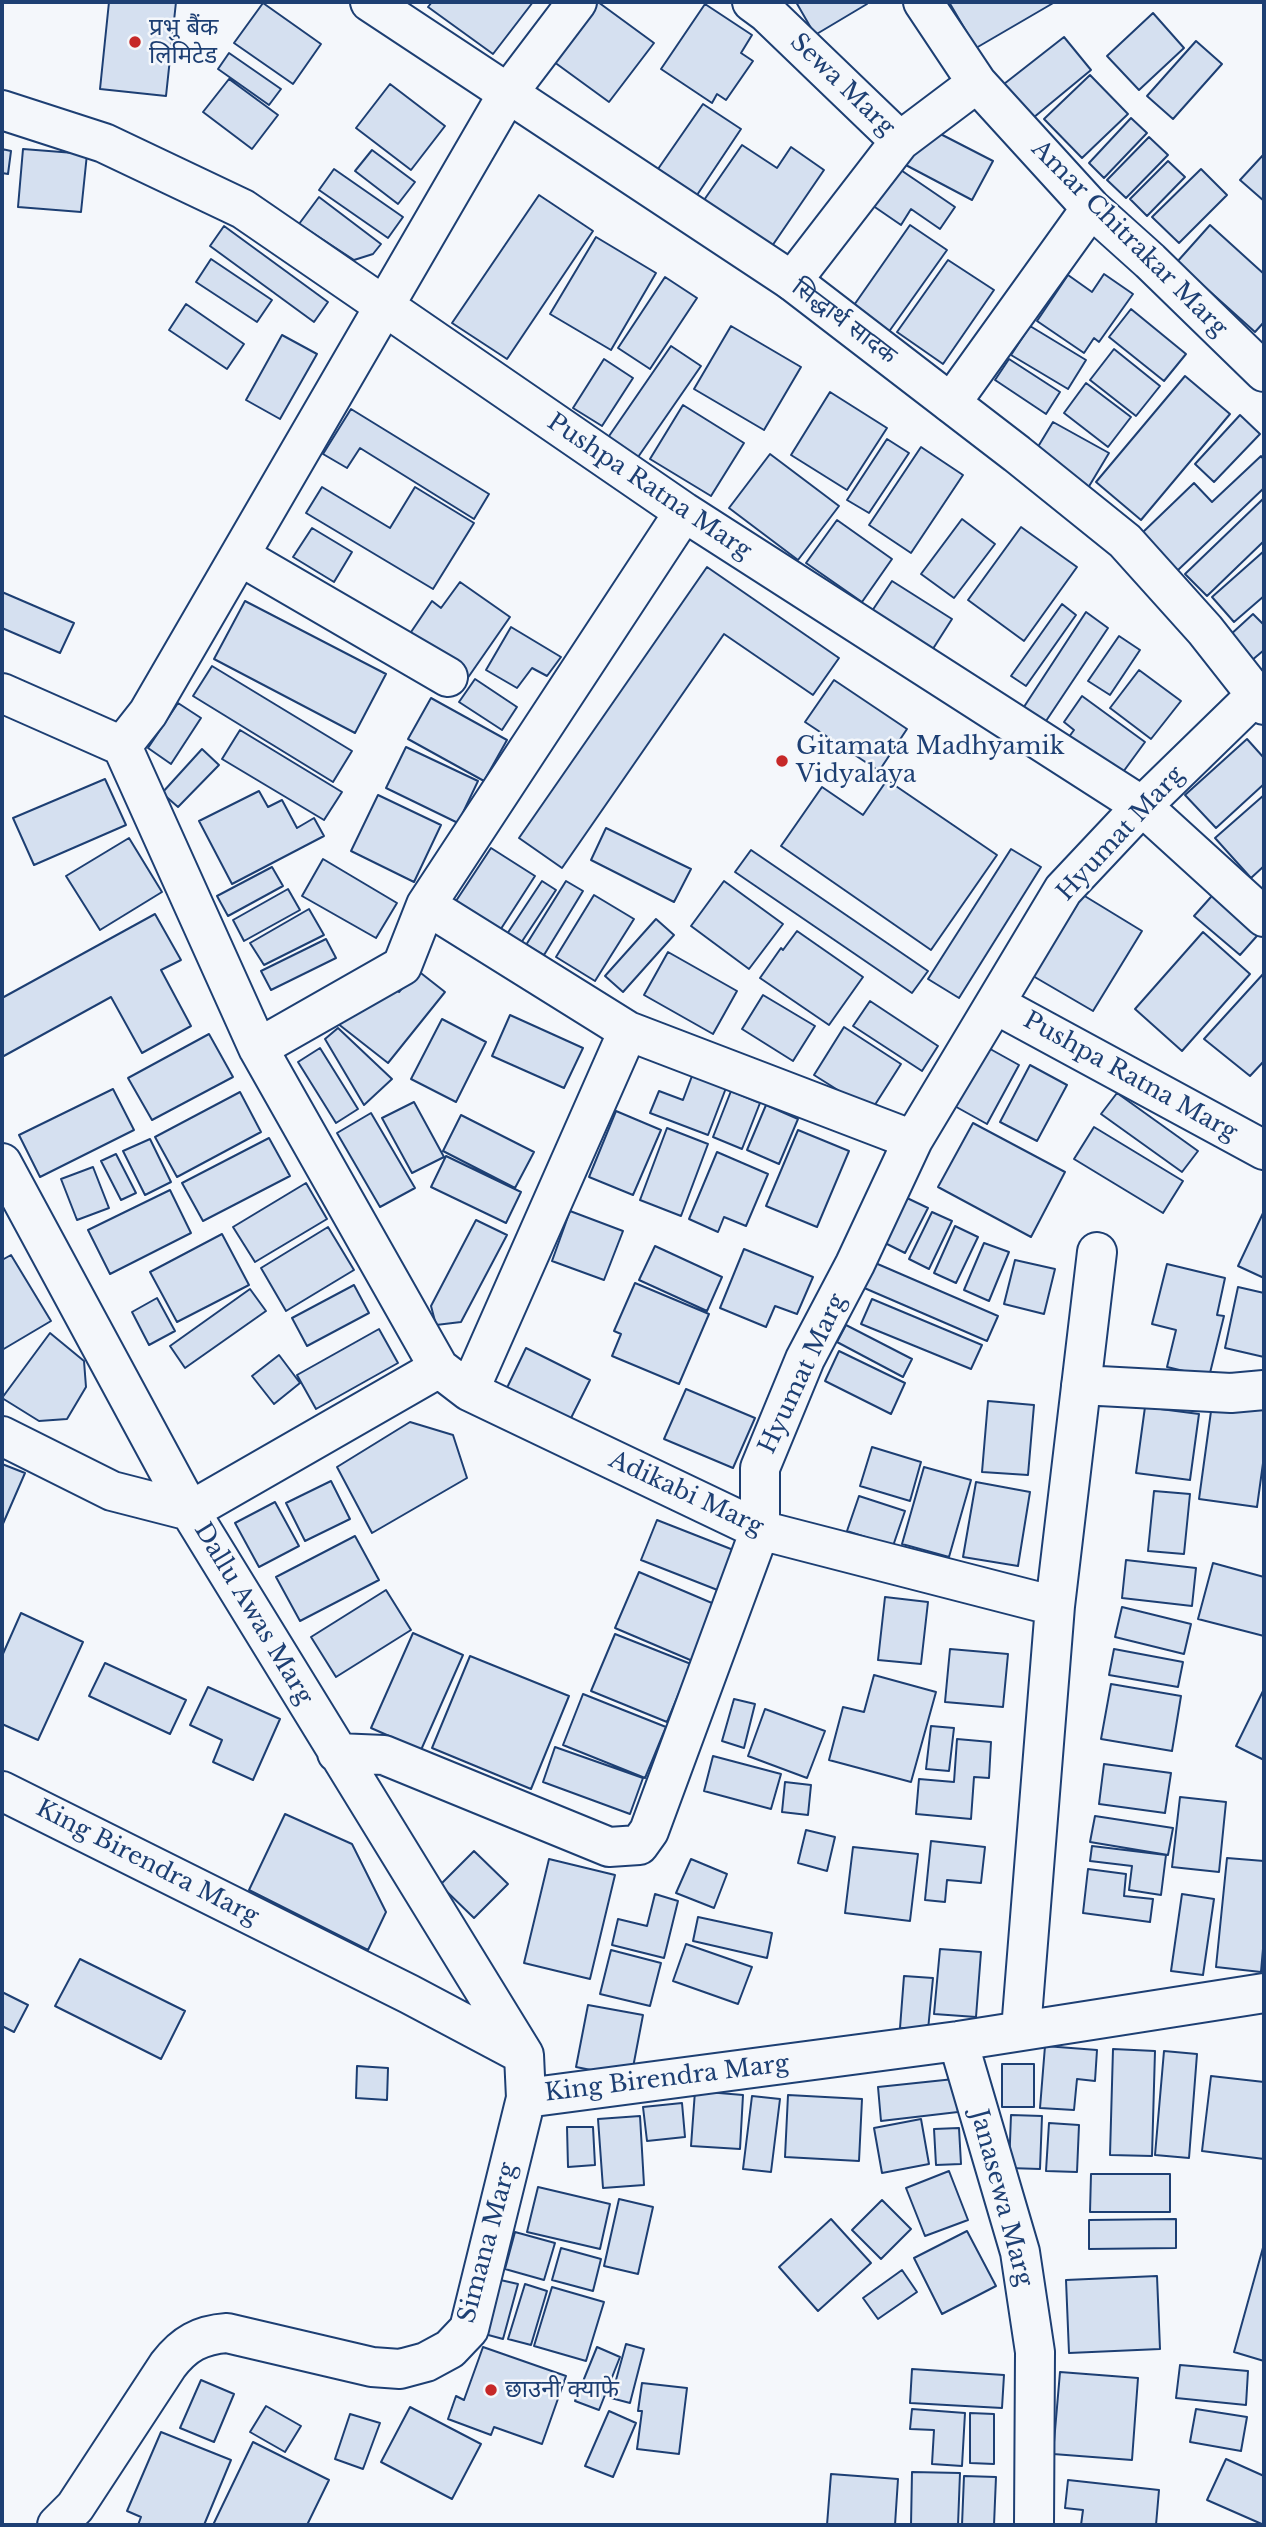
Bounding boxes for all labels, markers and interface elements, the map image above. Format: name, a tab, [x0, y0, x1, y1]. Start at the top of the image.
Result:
place label: प्रभु बैंक लिमिटेड	[149, 14, 219, 70]
street label: Sewa Marg	[784, 28, 900, 142]
marker: प्रभु बैंक लिमिटेड	[127, 34, 143, 50]
street label: Amar Chitrakar Marg	[1025, 135, 1233, 343]
street label: सिद्धार्थ सादक	[786, 273, 902, 371]
street label: Pushpa Ratna Marg	[542, 408, 756, 566]
place label: Gitamata Madhyamik Vidyalaya	[796, 733, 1065, 789]
marker: Gitamata Madhyamik Vidyalaya	[774, 753, 790, 769]
street label: Hyumat Marg	[1051, 761, 1191, 907]
street label: Pushpa Ratna Marg	[1018, 1006, 1242, 1148]
street label: Hyumat Marg	[753, 1289, 853, 1459]
street label: Adikabi Marg	[604, 1446, 768, 1542]
street label: Dallu Awas Marg	[187, 1518, 319, 1710]
street label: King Birendra Marg	[31, 1794, 263, 1932]
street label: King Birendra Marg	[543, 2050, 791, 2108]
street label: Janasewa Marg	[964, 2106, 1038, 2290]
street label: Simana Marg	[453, 2160, 523, 2326]
place label: छाउनी क्याफे	[505, 2376, 619, 2404]
marker: छाउनी क्याफे	[483, 2382, 499, 2398]

